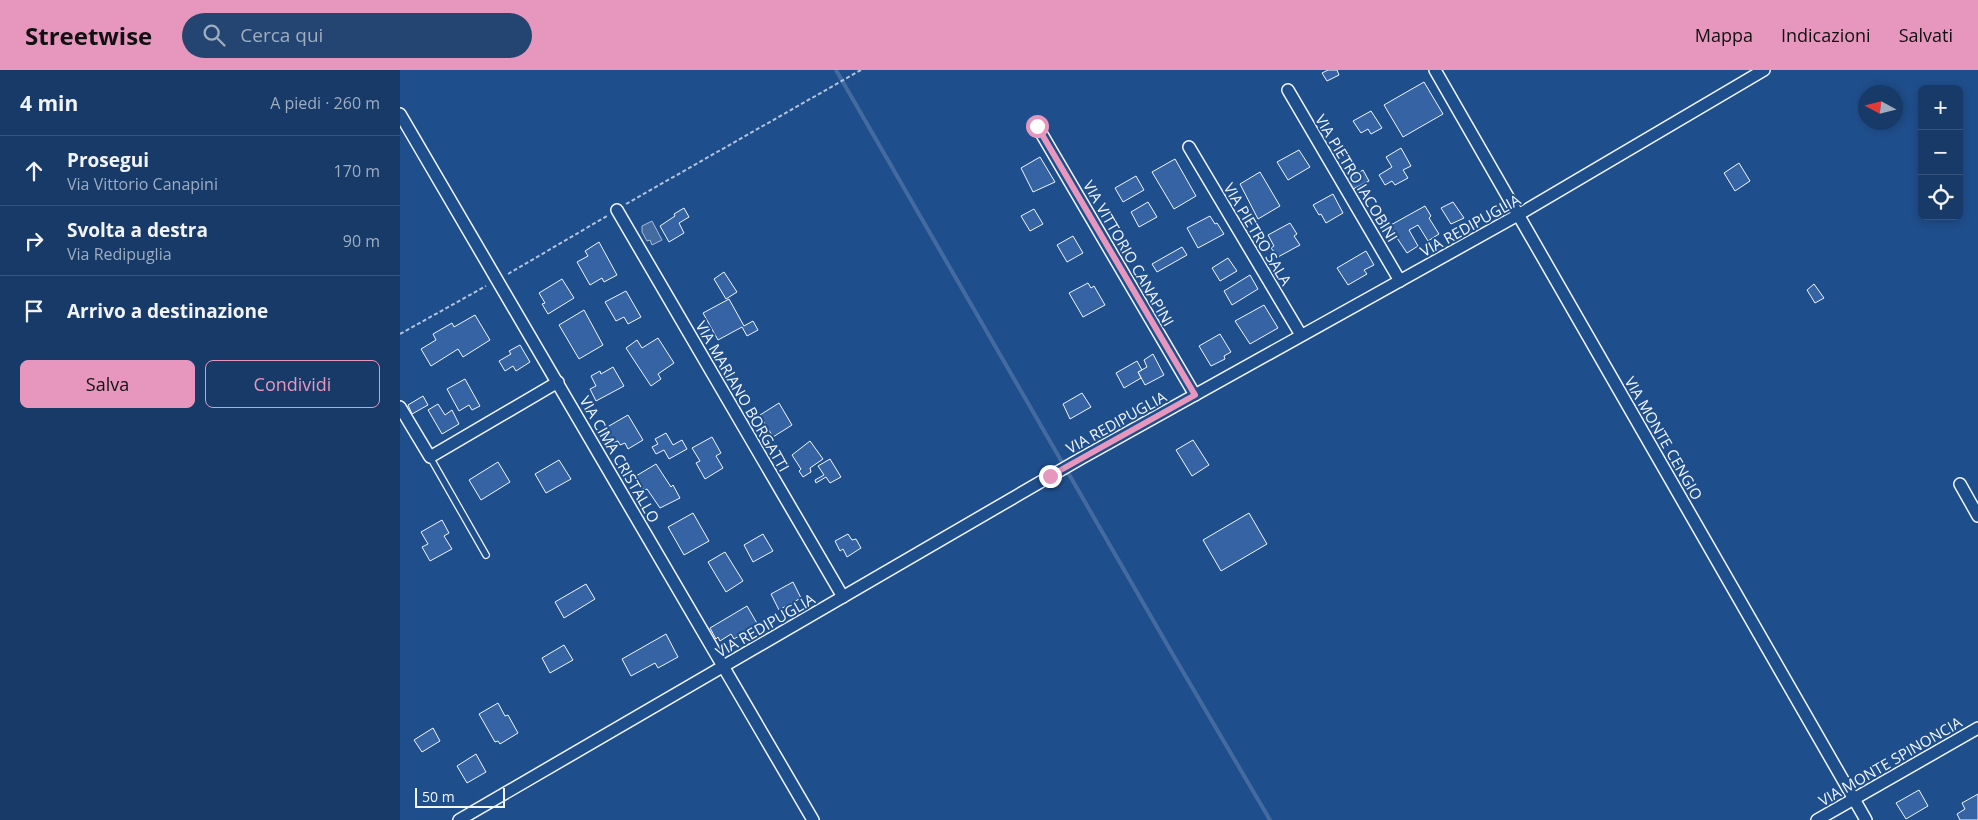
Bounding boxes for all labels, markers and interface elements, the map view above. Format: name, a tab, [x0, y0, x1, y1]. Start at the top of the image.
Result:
search box	[182, 13, 532, 58]
text: Streetwise	[25, 19, 152, 52]
icon: search	[200, 21, 228, 49]
text: Cerca qui	[240, 22, 323, 48]
text: Mappa	[1695, 23, 1753, 47]
text: Indicazioni	[1781, 23, 1871, 47]
text: Salvati	[1899, 23, 1953, 47]
north arrow	[1858, 85, 1903, 130]
map controls	[1918, 85, 1963, 220]
button: +	[1918, 85, 1963, 130]
text: 4 min	[20, 89, 78, 117]
text: A piedi · 260 m	[270, 92, 380, 114]
street label: VIA PIETRO IACOBINI	[1311, 111, 1403, 245]
route start	[1026, 115, 1049, 138]
button: −	[1918, 130, 1963, 175]
text: Prosegui	[67, 147, 149, 173]
icon: ahead	[20, 157, 48, 185]
text: 170 m	[334, 160, 380, 182]
text: Via Vittorio Canapini	[67, 173, 218, 195]
button: locate	[1918, 175, 1963, 220]
street label: VIA VITTORIO CANAPINI	[1079, 176, 1179, 330]
street label: VIA PIETRO SALA	[1220, 179, 1297, 289]
street label: VIA REDIPUGLIA	[1416, 189, 1524, 261]
text: Svolta a destra	[67, 217, 208, 243]
icon: right	[20, 227, 48, 255]
text: 90 m	[343, 230, 380, 252]
text: Via Redipuglia	[67, 243, 172, 265]
icon: arrive	[20, 297, 48, 325]
text: Arrivo a destinazione	[67, 298, 268, 324]
street label: VIA MARIANO BORGATTI	[692, 317, 794, 475]
button: Salva	[20, 360, 195, 408]
button: Condividi	[205, 360, 380, 408]
street label: VIA MONTE CENGIO	[1621, 373, 1707, 503]
street label: VIA REDIPUGLIA	[1062, 386, 1170, 458]
street label: VIA CIMA CRISTALLO	[576, 392, 664, 526]
route end	[1039, 465, 1062, 488]
street label: VIA REDIPUGLIA	[712, 588, 819, 662]
street label: VIA MONTE SPINONCIA	[1815, 712, 1966, 810]
scale bar	[415, 785, 505, 808]
text: 50 m	[422, 787, 455, 806]

